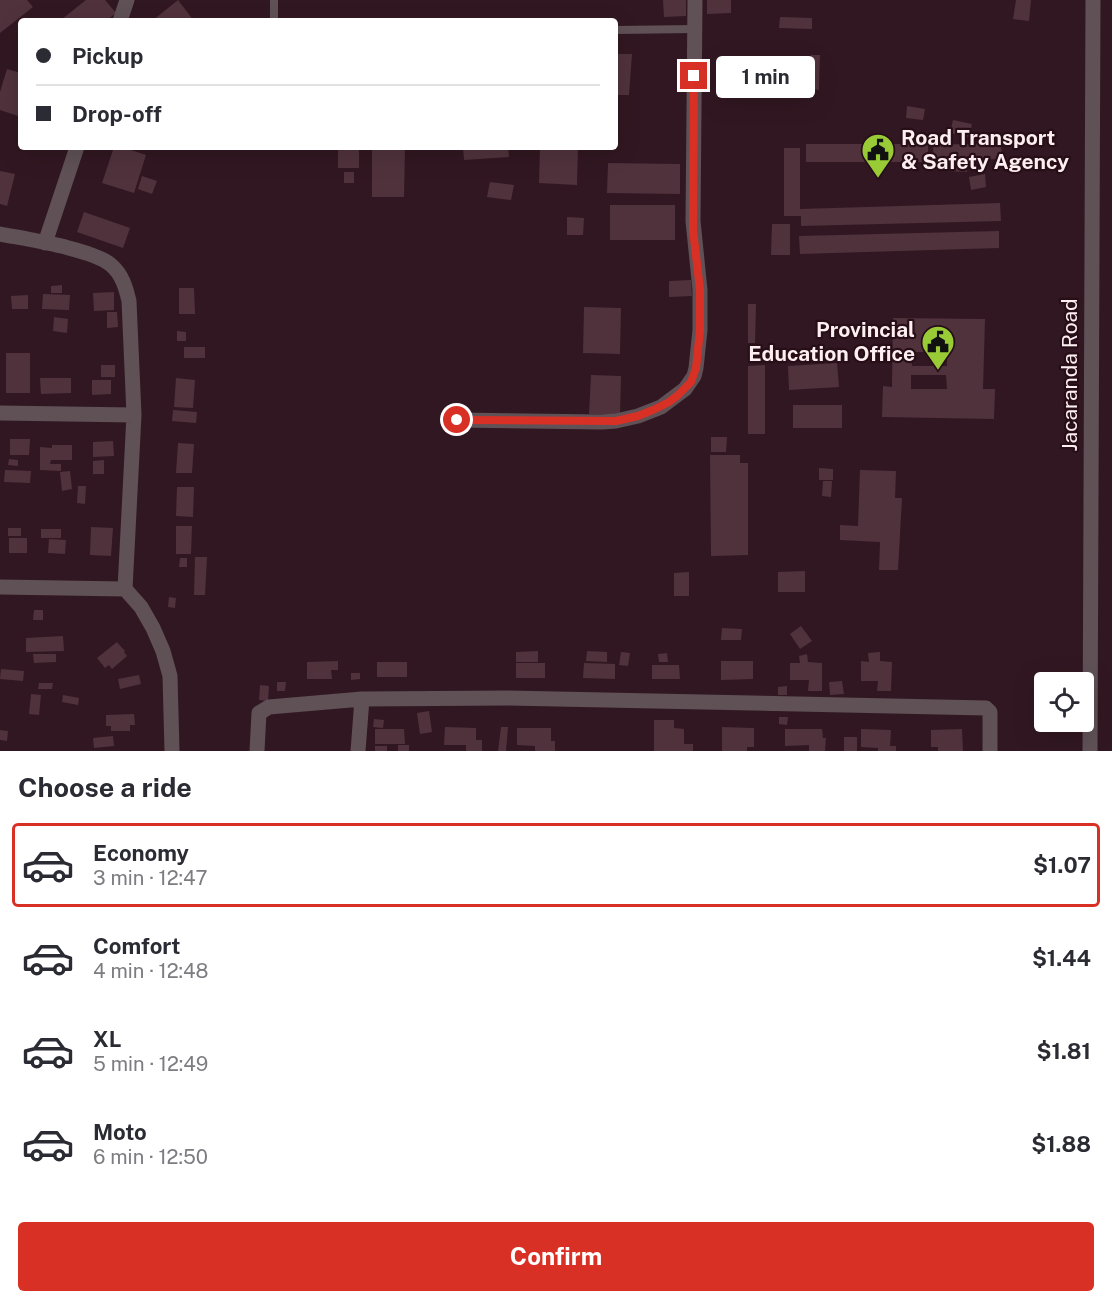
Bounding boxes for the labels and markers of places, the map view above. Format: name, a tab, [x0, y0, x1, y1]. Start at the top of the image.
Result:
place label: Road Transport & Safety Agency	[901, 125, 1069, 174]
public building icon: Road Transport & Safety Agency	[860, 132, 896, 179]
place label: Provincial Education Office	[748, 317, 915, 366]
public building icon: Provincial Education Office	[920, 324, 956, 371]

